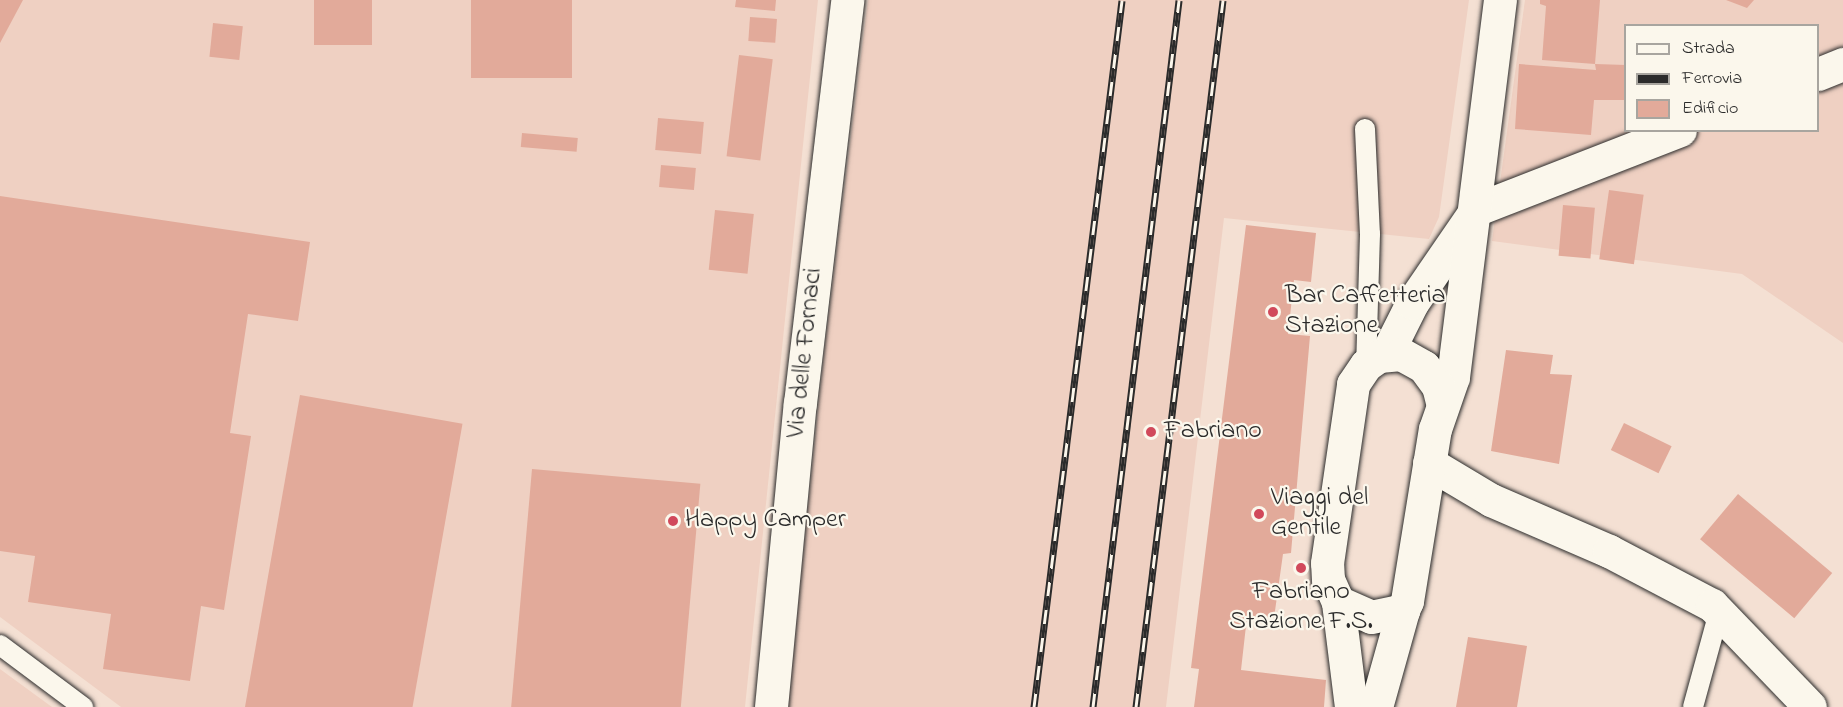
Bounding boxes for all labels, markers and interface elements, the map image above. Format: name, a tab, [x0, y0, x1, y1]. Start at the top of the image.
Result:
legend	[1624, 24, 1819, 132]
text: Strada	[1682, 36, 1735, 62]
text: Ferrovia	[1682, 66, 1742, 92]
text: Edificio	[1682, 96, 1738, 122]
street label: Via delle Fornaci	[782, 266, 830, 440]
place label: Bar Caffetteria Stazione	[1285, 281, 1446, 342]
marker: Bar Caffetteria Stazione	[1266, 305, 1280, 319]
place label: Fabriano	[1164, 416, 1262, 448]
marker: Fabriano	[1142, 423, 1160, 441]
place label: Viaggi del Gentile	[1271, 483, 1368, 544]
place label: Happy Camper	[685, 505, 846, 537]
marker: Viaggi del Gentile	[1252, 507, 1266, 521]
marker: Happy Camper	[666, 514, 680, 528]
marker: Fabriano Stazione F.S.	[1294, 561, 1308, 575]
place label: Fabriano Stazione F.S.	[1229, 577, 1373, 638]

